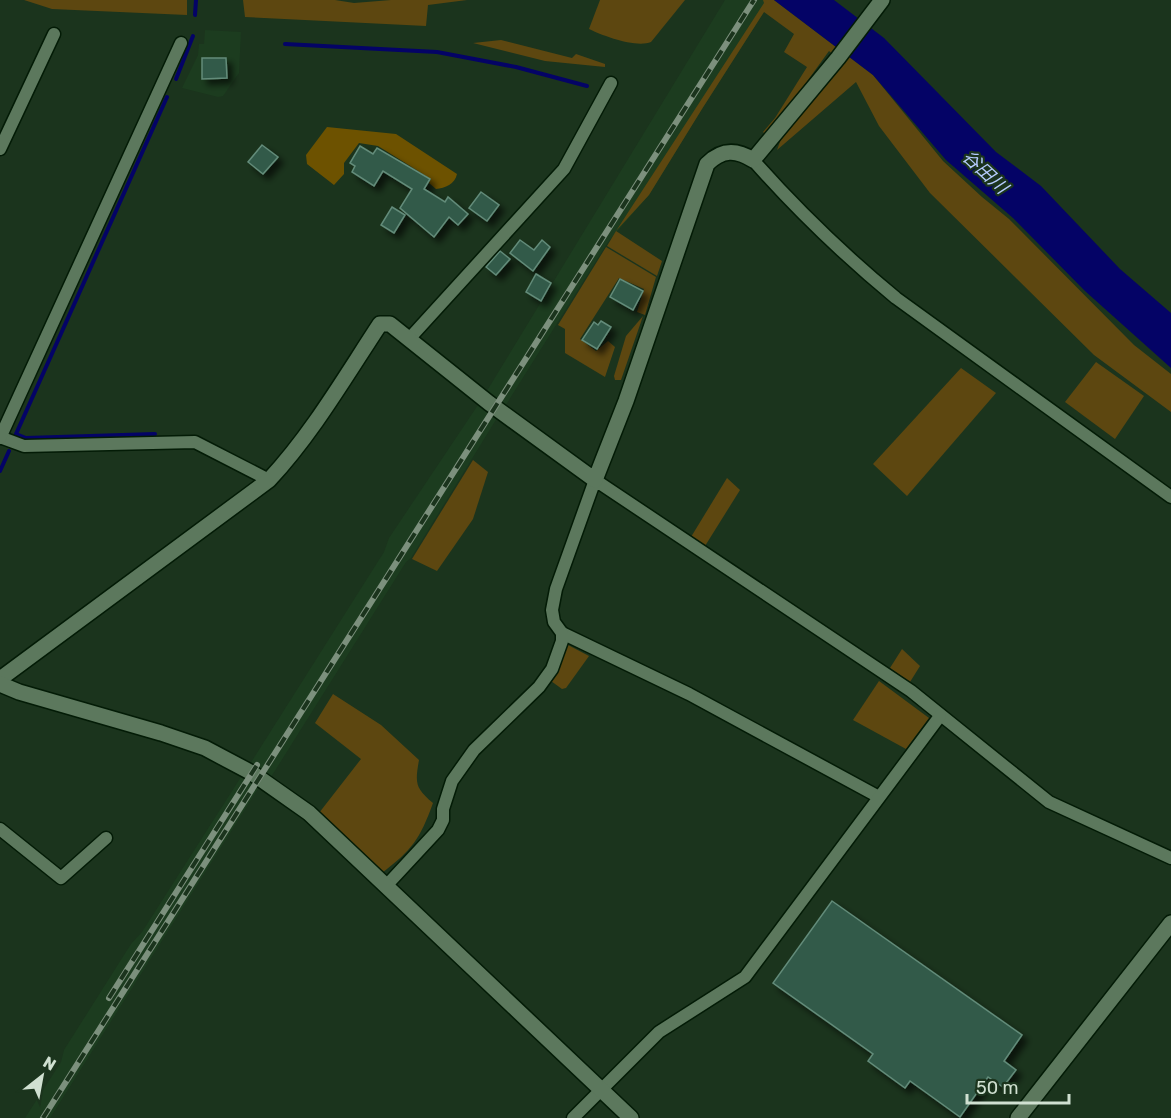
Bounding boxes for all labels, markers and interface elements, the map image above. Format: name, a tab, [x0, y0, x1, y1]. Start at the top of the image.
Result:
water label: 谷田川	[958, 146, 1014, 200]
north arrow	[12, 1046, 72, 1106]
text: N	[40, 1052, 59, 1075]
scale bar	[967, 1067, 1069, 1105]
text: 50 m	[976, 1077, 1019, 1099]

